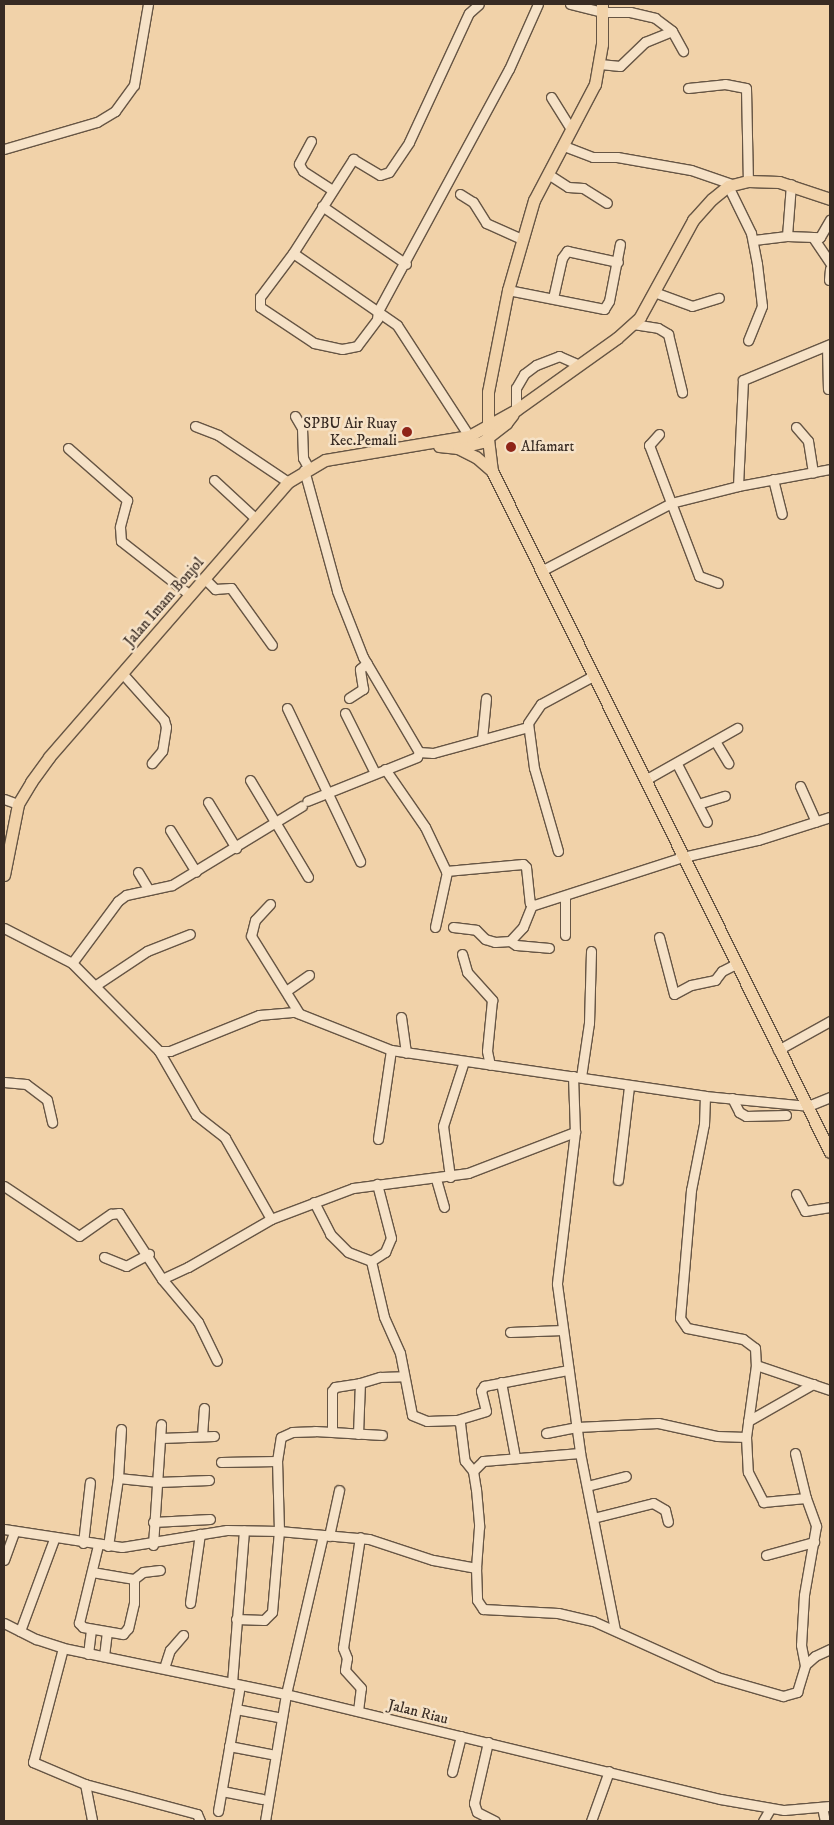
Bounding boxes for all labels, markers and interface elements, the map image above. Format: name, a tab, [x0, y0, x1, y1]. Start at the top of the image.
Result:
place label: SPBU Air Ruay Kec.Pemali	[303, 414, 397, 449]
marker: SPBU Air Ruay Kec.Pemali	[401, 426, 413, 438]
place label: Alfamart	[521, 438, 574, 456]
marker: Alfamart	[505, 441, 517, 453]
street label: Jalan Imam Bonjol	[120, 554, 208, 650]
street label: Jalan Riau	[386, 1696, 450, 1728]

